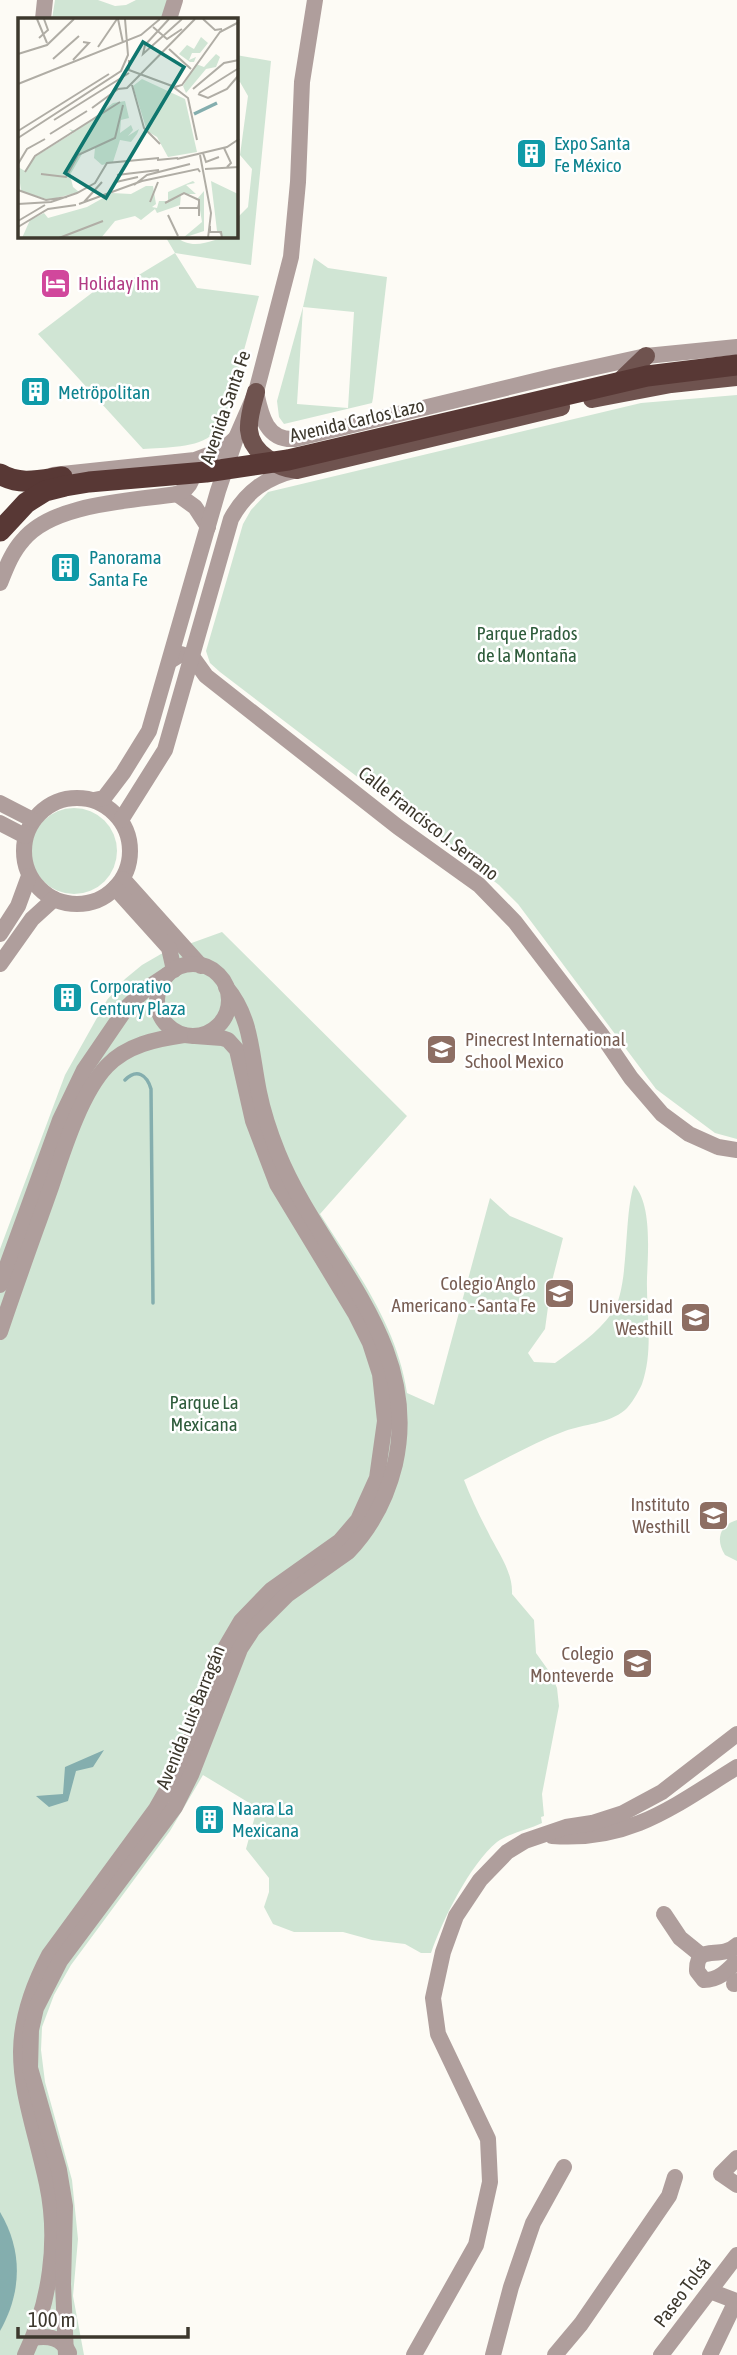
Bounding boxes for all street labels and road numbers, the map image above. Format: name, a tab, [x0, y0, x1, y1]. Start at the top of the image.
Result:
street label: Avenida Santa Fe	[195, 347, 255, 467]
street label: Avenida Carlos Lazo	[288, 394, 427, 446]
street label: Calle Francisco J. Serrano	[355, 761, 504, 885]
street label: Avenida Luis Barragán	[151, 1642, 229, 1792]
street label: Paseo Tolsá	[649, 2253, 715, 2331]

